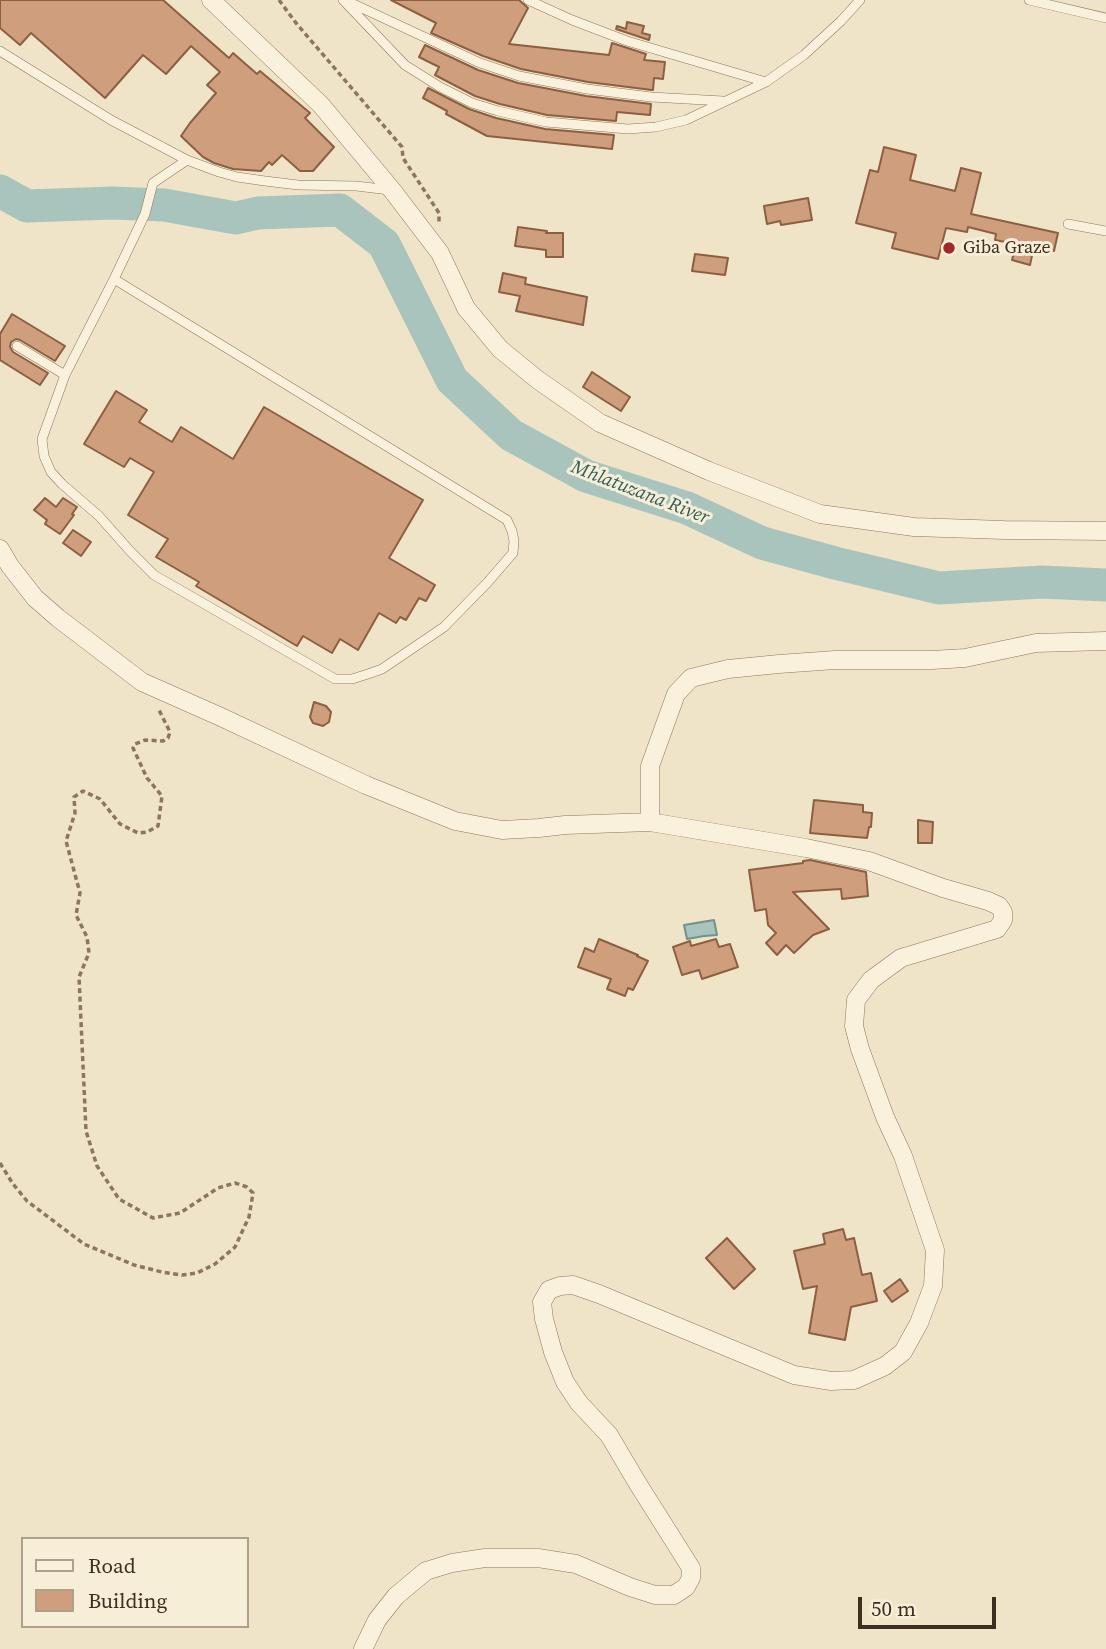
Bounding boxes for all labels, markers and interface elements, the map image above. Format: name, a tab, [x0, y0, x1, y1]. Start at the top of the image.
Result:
place label: Giba Graze	[963, 237, 1051, 259]
marker: Giba Graze	[941, 240, 957, 256]
water label: Mhlatuzana River	[568, 456, 712, 530]
legend	[21, 1537, 248, 1628]
text: Road	[88, 1551, 136, 1580]
scale bar	[861, 1582, 999, 1626]
text: Building	[88, 1586, 167, 1615]
text: 50 m	[871, 1594, 916, 1623]

